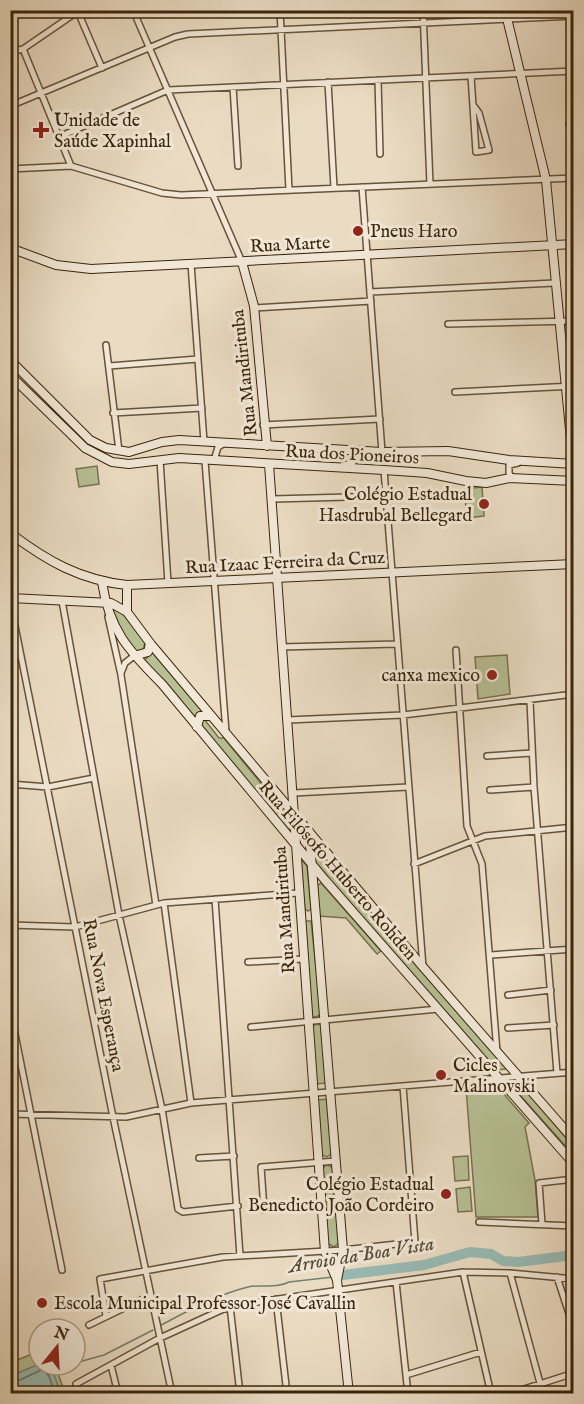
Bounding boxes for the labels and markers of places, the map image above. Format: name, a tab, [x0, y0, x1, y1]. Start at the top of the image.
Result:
place label: Unidade de Saúde Xapinhal	[54, 110, 171, 154]
marker: Unidade de Saúde Xapinhal	[32, 121, 50, 139]
place label: Pneus Haro	[370, 221, 458, 244]
marker: Pneus Haro	[351, 224, 365, 238]
place label: Colégio Estadual Hasdrubal Bellegard	[319, 484, 472, 528]
marker: Colégio Estadual Hasdrubal Bellegard	[477, 497, 491, 511]
place label: canxa mexico	[381, 665, 480, 688]
marker: canxa mexico	[485, 668, 499, 682]
place label: Cicles Malinovski	[453, 1055, 536, 1099]
marker: Cicles Malinovski	[434, 1068, 448, 1082]
place label: Colégio Estadual Benedicto João Cordeiro	[248, 1174, 434, 1218]
marker: Colégio Estadual Benedicto João Cordeiro	[439, 1187, 453, 1201]
place label: Escola Municipal Professor José Cavallin	[54, 1293, 356, 1316]
marker: Escola Municipal Professor José Cavallin	[35, 1296, 49, 1310]

